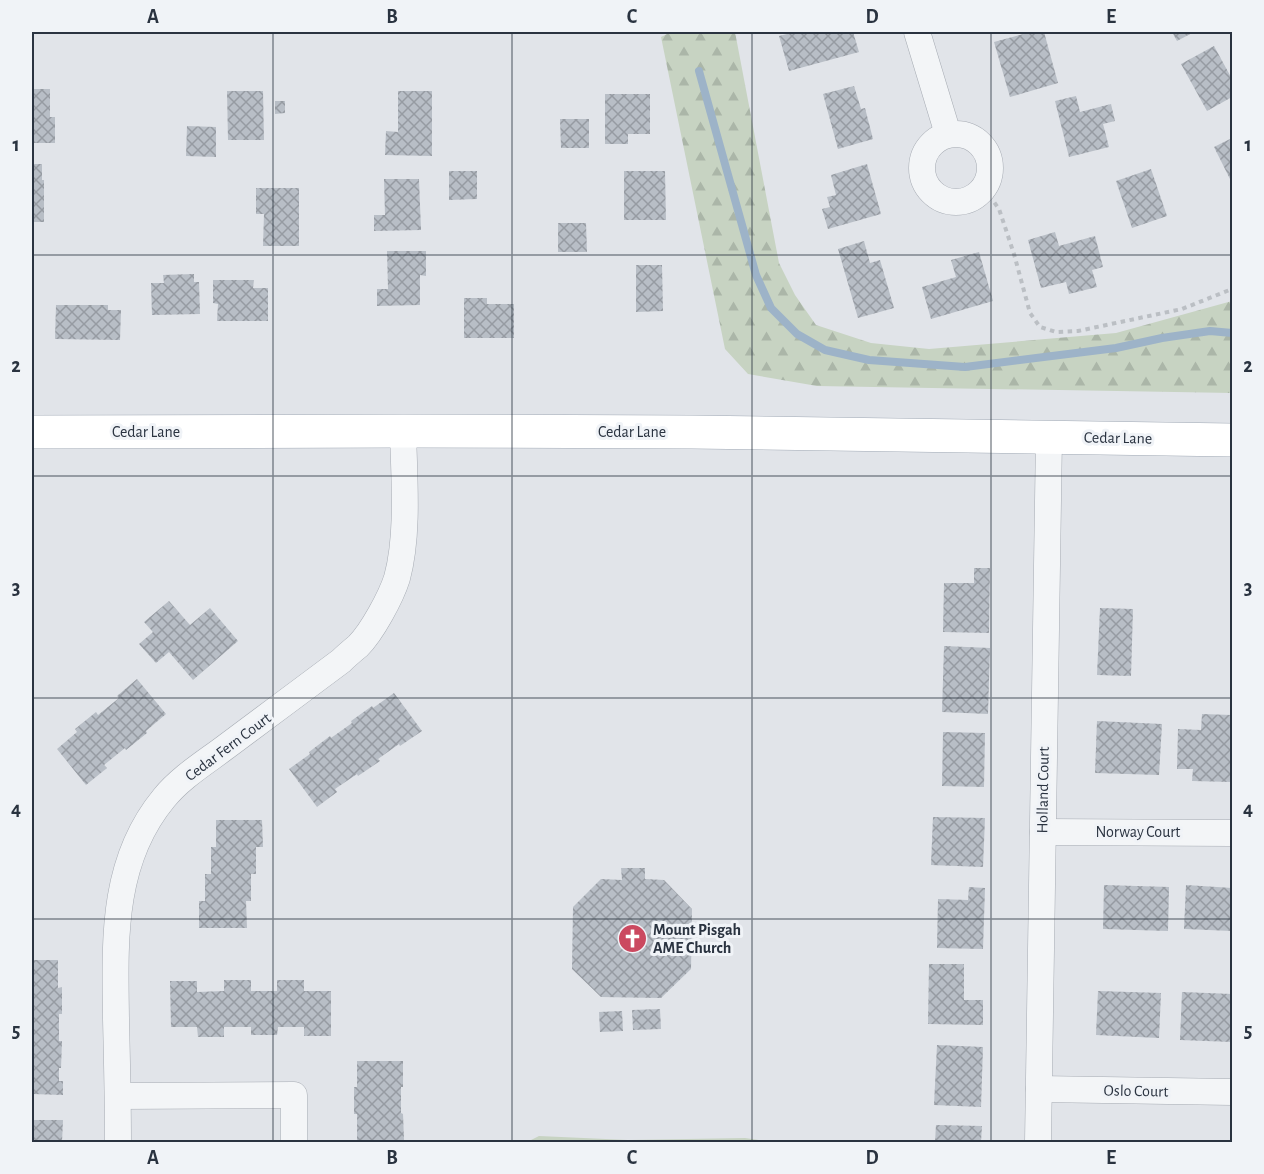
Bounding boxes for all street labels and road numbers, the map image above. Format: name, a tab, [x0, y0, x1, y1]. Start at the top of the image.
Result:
street label: Cedar Lane	[112, 424, 180, 440]
street label: Cedar Lane	[598, 424, 666, 440]
street label: Cedar Lane	[1084, 429, 1152, 447]
street label: Cedar Fern Court	[182, 710, 274, 784]
street label: Holland Court	[1034, 746, 1052, 834]
street label: Norway Court	[1096, 824, 1180, 841]
street label: Oslo Court	[1104, 1082, 1168, 1100]

